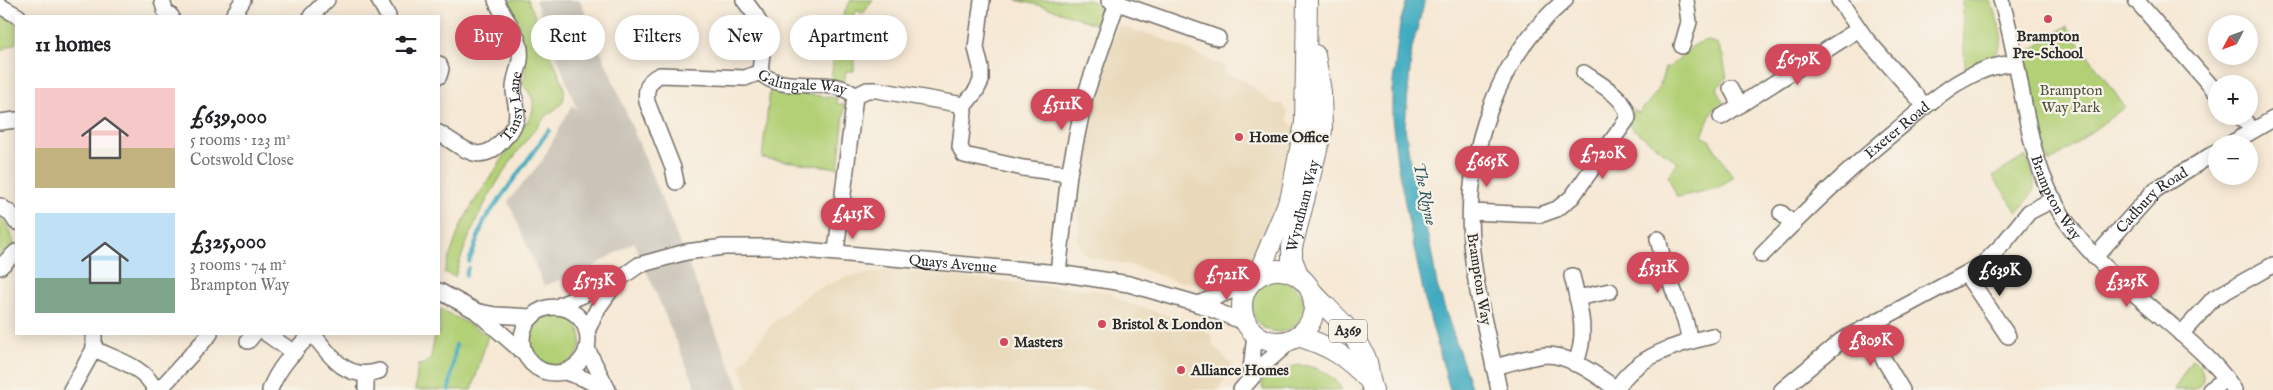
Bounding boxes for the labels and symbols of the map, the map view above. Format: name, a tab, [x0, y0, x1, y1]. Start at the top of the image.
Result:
marker: Brampton Pre-School	[2042, 13, 2054, 25]
north arrow	[2208, 15, 2258, 65]
place label: Brampton Pre-School	[2013, 27, 2084, 63]
pin: £679K	[1763, 44, 1833, 86]
street label: Galingale Way	[754, 65, 851, 99]
street label: Tansy Lane	[496, 69, 527, 146]
park label: Brampton Way Park	[2040, 81, 2102, 117]
pin: £511K	[1027, 88, 1097, 131]
street label: Exeter Road	[1860, 97, 1934, 163]
place label: Home Office	[1249, 128, 1329, 147]
marker: Home Office	[1233, 131, 1245, 143]
pin: £720K	[1568, 138, 1638, 180]
pin: £665K	[1452, 146, 1522, 188]
street label: Brampton Way	[2027, 153, 2086, 244]
street label: Wyndham Way	[1282, 157, 1324, 254]
water label: The Rhyne	[1408, 161, 1441, 228]
street label: Cadbury Road	[2112, 162, 2192, 237]
pin: £415K	[818, 198, 888, 240]
street label: Brampton Way	[1462, 232, 1496, 327]
street label: Quays Avenue	[908, 250, 998, 277]
pin: £531K	[1623, 252, 1693, 294]
pin: £639K	[1965, 254, 2035, 297]
pin: £721K	[1192, 258, 1262, 301]
pin: £573K	[559, 264, 629, 307]
pin: £325K	[2092, 266, 2162, 308]
place label: Bristol & London	[1112, 315, 1223, 334]
marker: Bristol & London	[1096, 318, 1108, 330]
road number: A369	[1329, 320, 1367, 342]
pin: £809K	[1836, 324, 1906, 367]
place label: Masters	[1014, 333, 1063, 352]
marker: Masters	[998, 336, 1010, 348]
place label: Alliance Homes	[1190, 361, 1290, 380]
marker: Alliance Homes	[1175, 364, 1187, 376]

